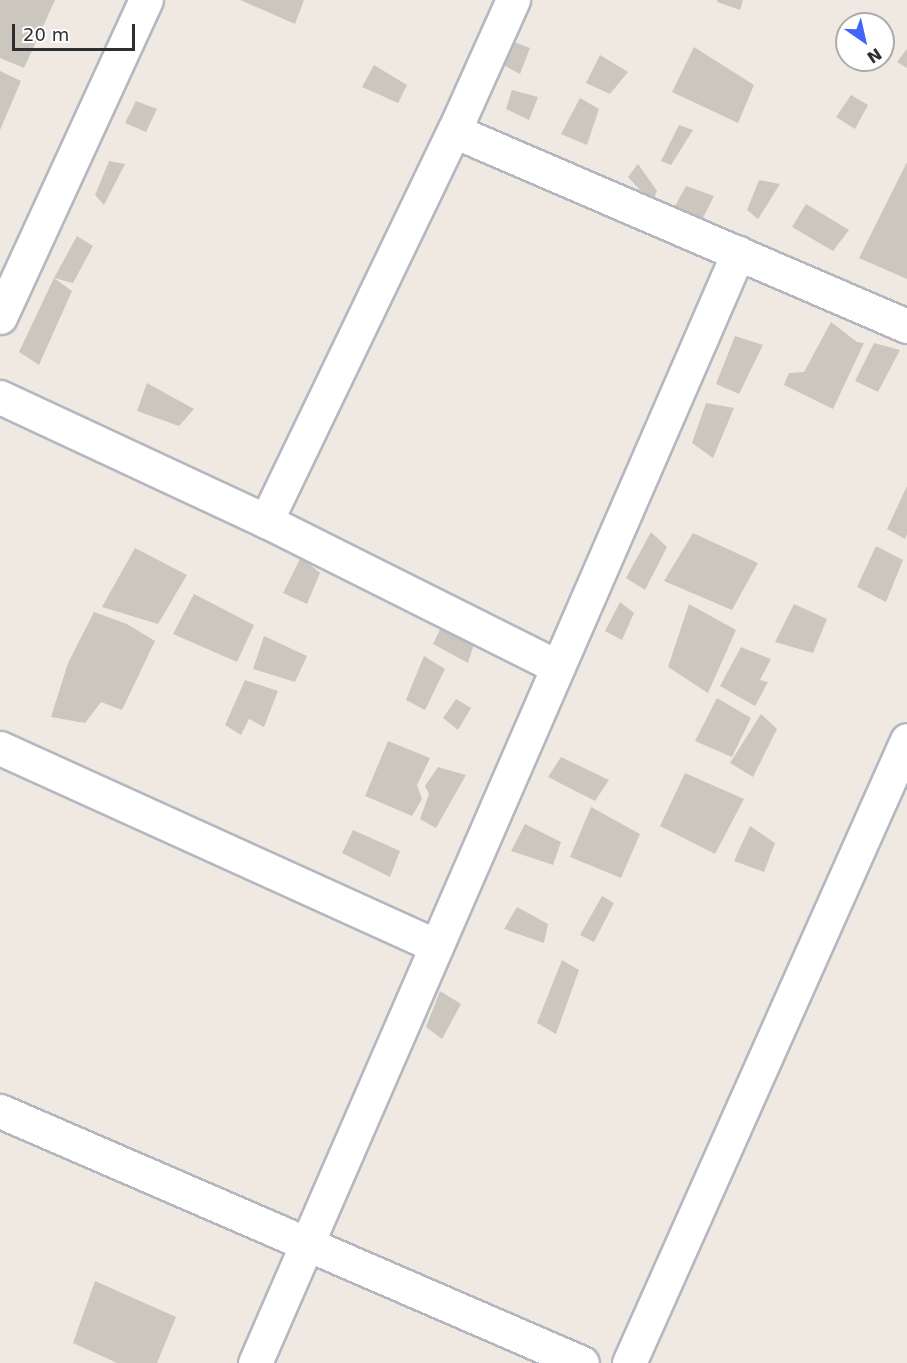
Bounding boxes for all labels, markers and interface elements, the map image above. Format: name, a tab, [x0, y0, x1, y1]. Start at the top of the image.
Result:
scale bar	[15, 12, 138, 50]
north arrow	[835, 12, 895, 72]
text: 20 m	[23, 24, 69, 45]
text: N	[863, 44, 885, 67]

